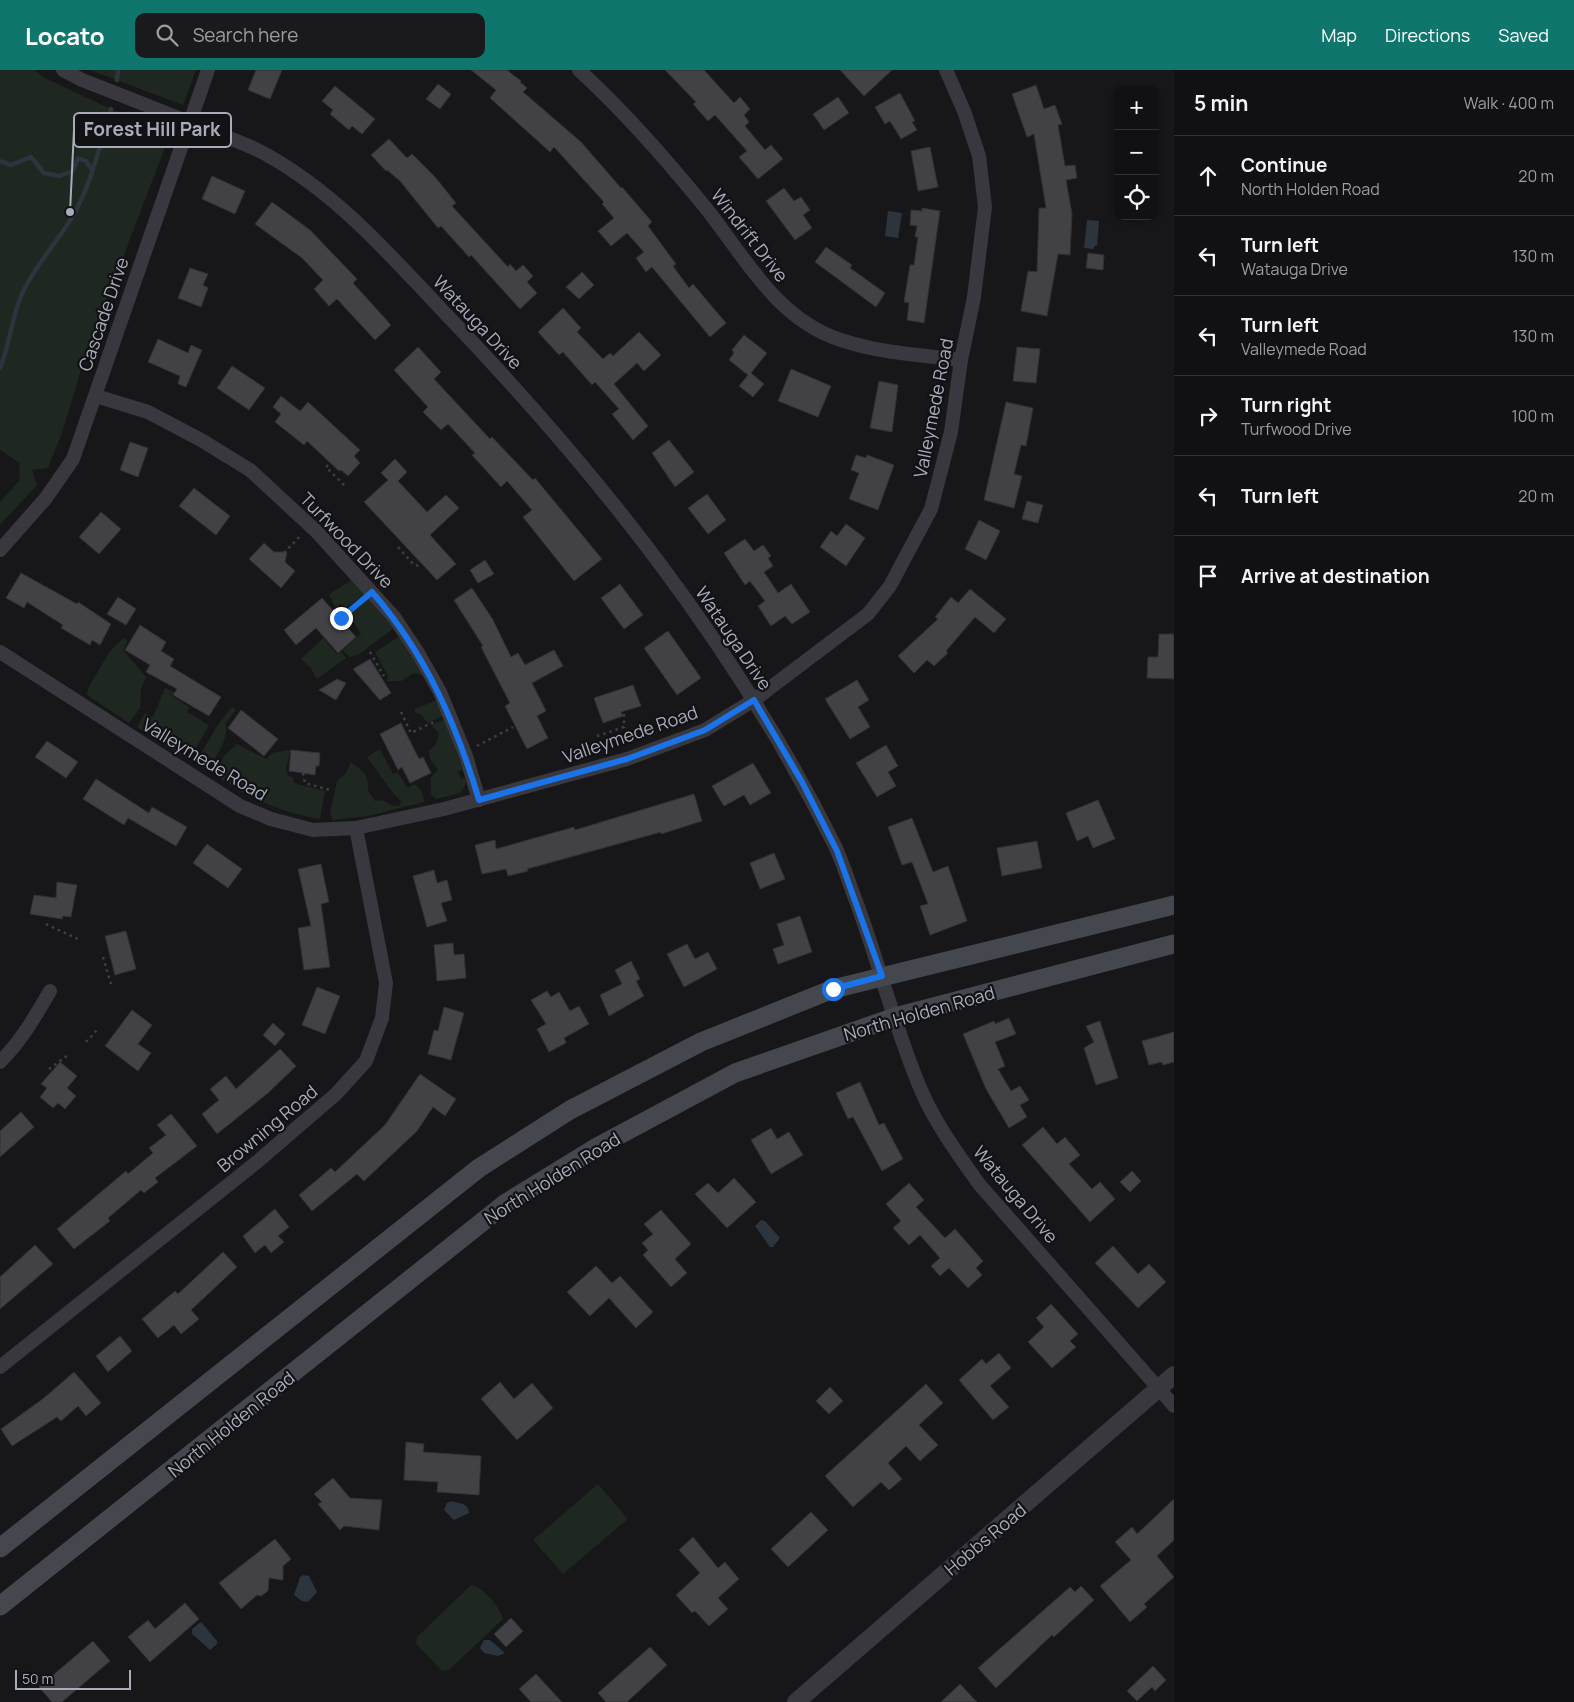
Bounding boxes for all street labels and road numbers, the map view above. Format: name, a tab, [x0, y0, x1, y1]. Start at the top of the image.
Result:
street label: Windrift Drive	[706, 184, 794, 286]
street label: Cascade Drive	[72, 254, 134, 374]
street label: Watauga Drive	[428, 270, 528, 374]
street label: Valleymede Road	[908, 336, 958, 480]
street label: Turfwood Drive	[295, 487, 399, 593]
street label: Watauga Drive	[690, 581, 778, 695]
street label: Valleymede Road	[559, 700, 701, 768]
street label: Valleymede Road	[138, 712, 272, 806]
street label: North Holden Road	[841, 980, 997, 1046]
street label: Browning Road	[212, 1079, 322, 1177]
street label: North Holden Road	[479, 1126, 625, 1230]
street label: Watauga Drive	[968, 1140, 1064, 1248]
street label: North Holden Road	[163, 1366, 299, 1482]
street label: Hobbs Road	[939, 1498, 1031, 1580]

